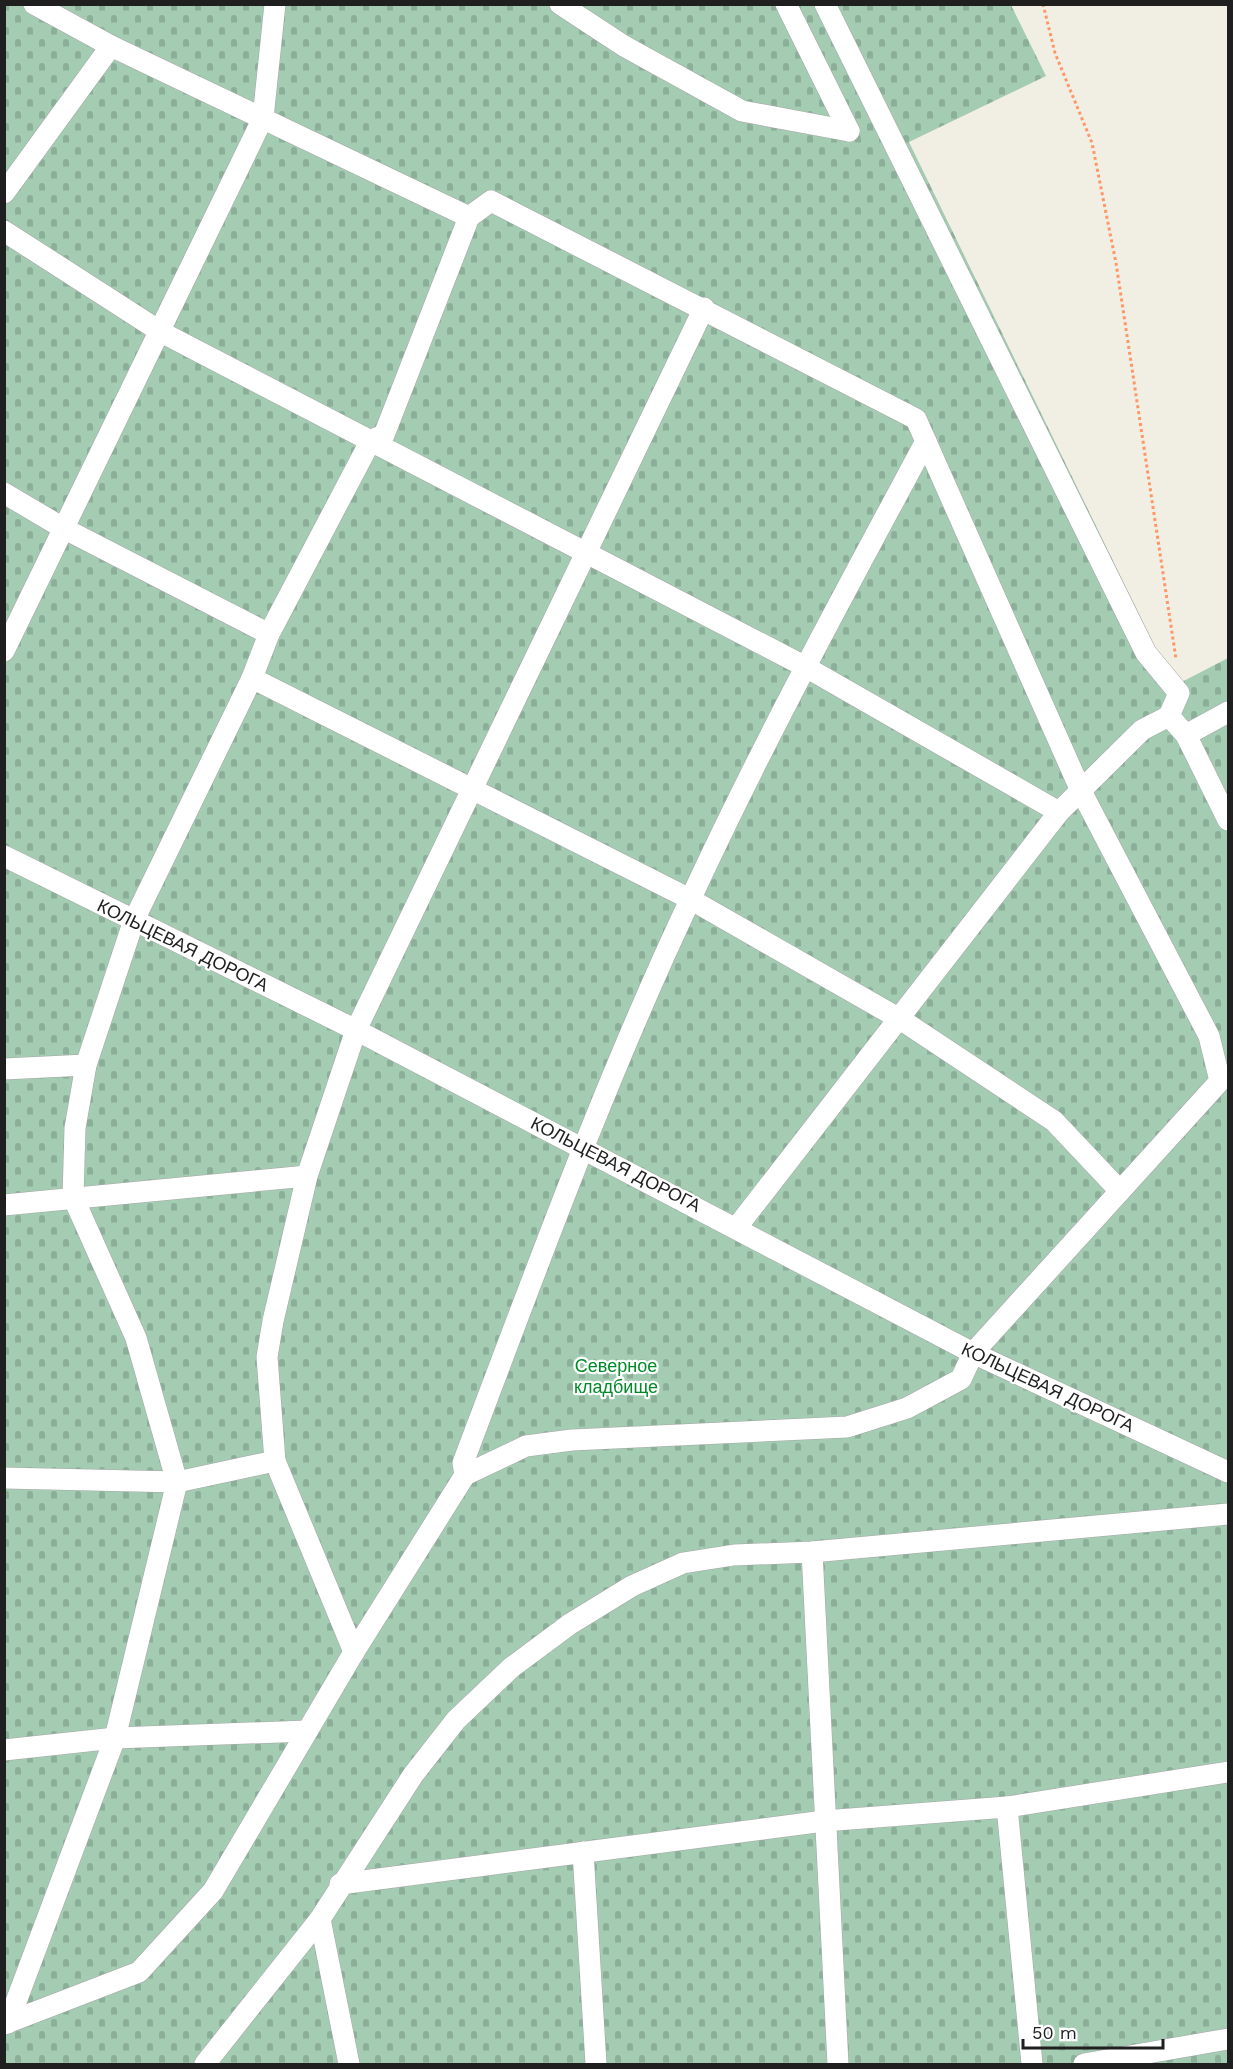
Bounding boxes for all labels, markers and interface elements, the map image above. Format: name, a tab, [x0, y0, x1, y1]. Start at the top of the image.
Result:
street label: КОЛЬЦЕВАЯ ДОРОГА	[94, 894, 272, 996]
street label: КОЛЬЦЕВАЯ ДОРОГА	[528, 1112, 704, 1216]
street label: КОЛЬЦЕВАЯ ДОРОГА	[958, 1338, 1138, 1436]
park label: Северное кладбище	[574, 1355, 658, 1397]
scale bar	[1023, 2012, 1162, 2050]
text: 50 m	[1032, 2022, 1077, 2043]

